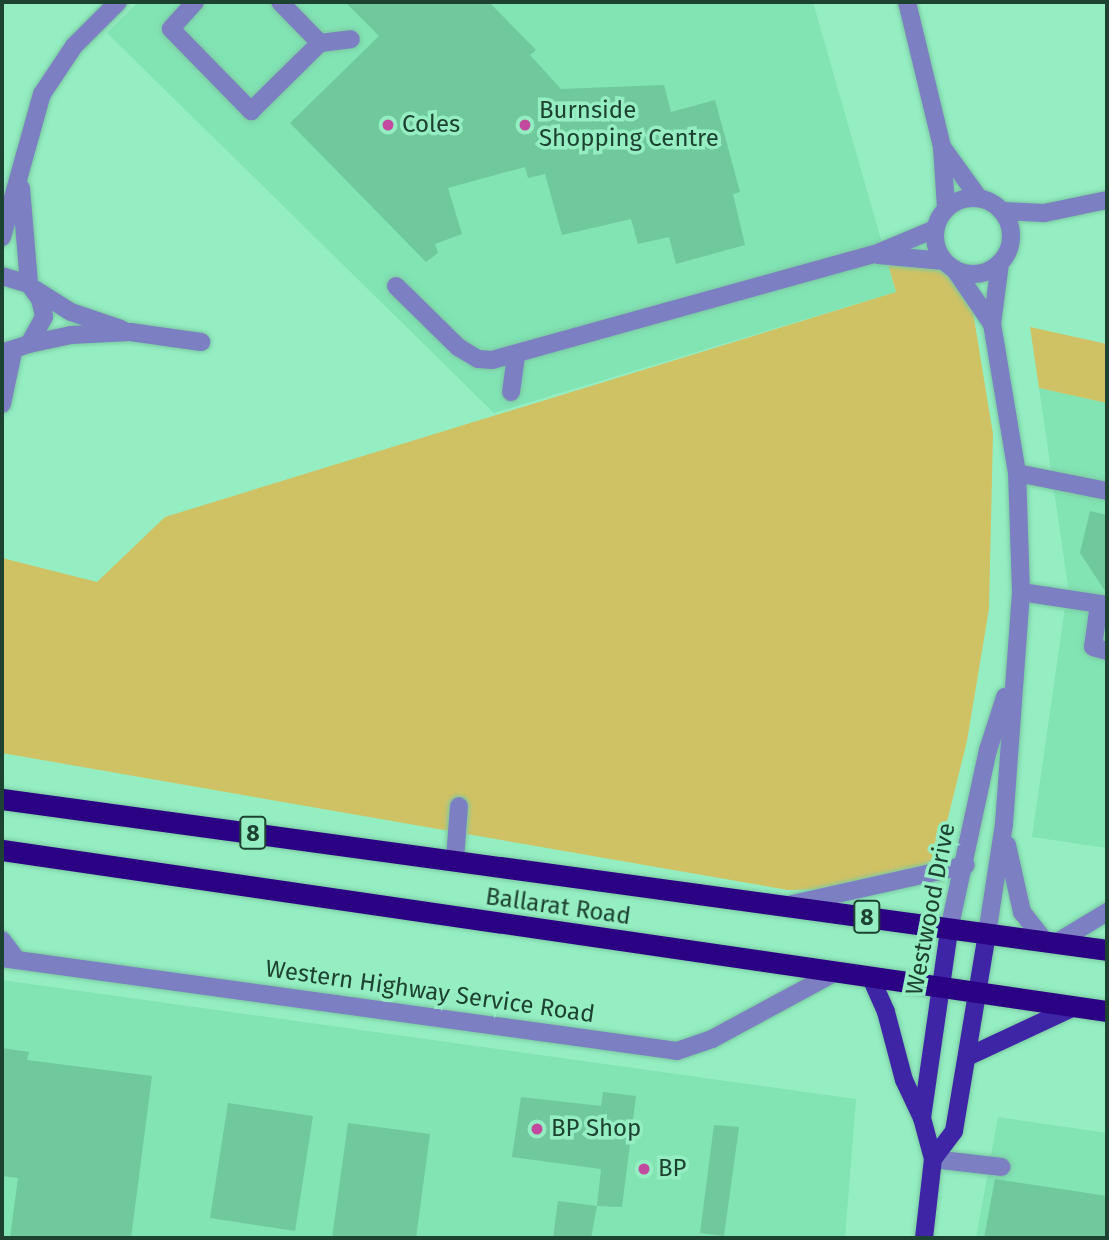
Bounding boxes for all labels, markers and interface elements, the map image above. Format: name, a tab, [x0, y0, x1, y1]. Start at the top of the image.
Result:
place label: Burnside Shopping Centre	[539, 97, 719, 153]
place label: Coles	[402, 111, 460, 139]
marker: Coles	[380, 117, 396, 133]
marker: Burnside Shopping Centre	[517, 117, 533, 133]
road number: 8	[239, 814, 267, 852]
street label: Westwood Drive	[900, 820, 962, 998]
street label: Ballarat Road	[484, 883, 632, 931]
road number: 8	[853, 898, 881, 936]
street label: Western Highway Service Road	[264, 955, 596, 1029]
place label: BP Shop	[551, 1115, 641, 1143]
marker: BP Shop	[529, 1121, 545, 1137]
place label: BP	[658, 1155, 687, 1183]
marker: BP	[636, 1161, 652, 1177]

